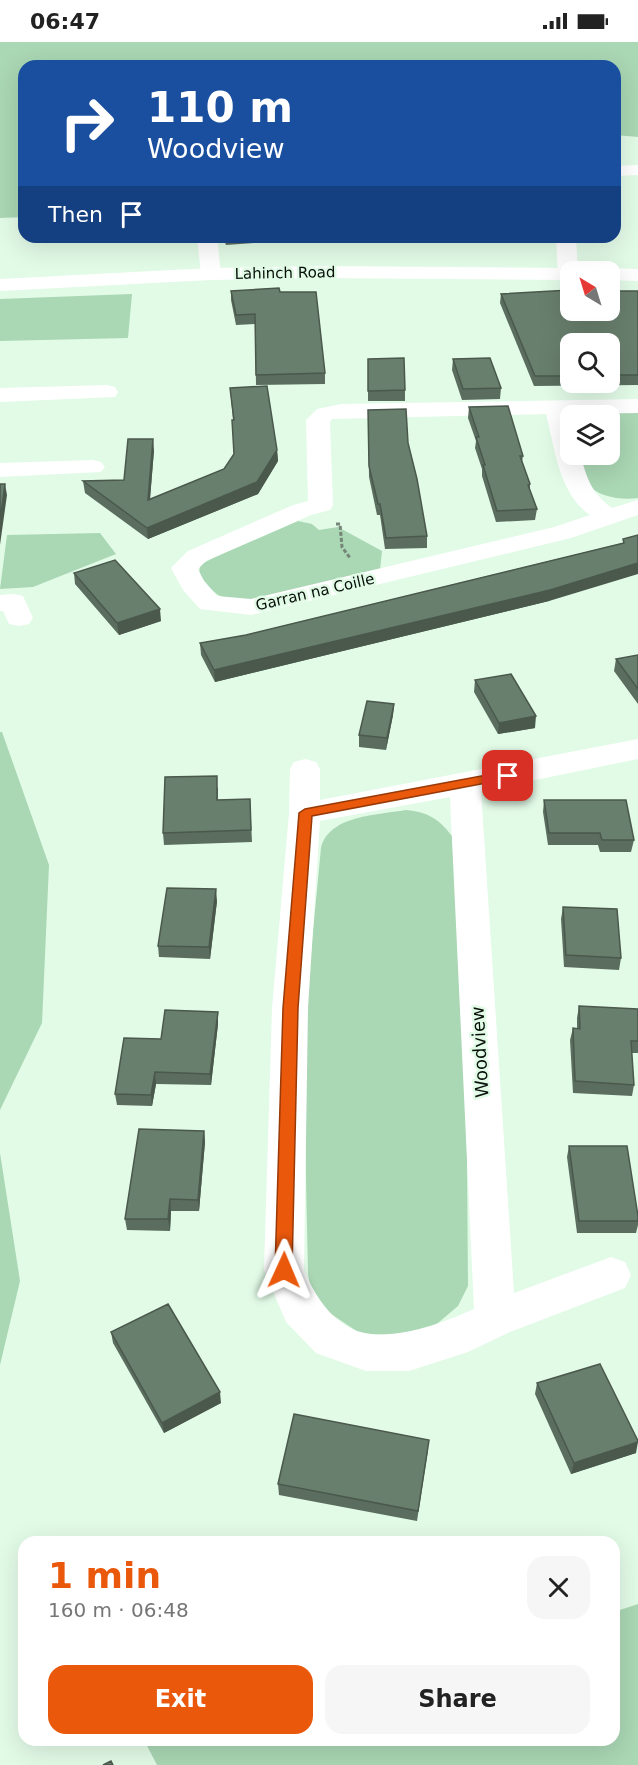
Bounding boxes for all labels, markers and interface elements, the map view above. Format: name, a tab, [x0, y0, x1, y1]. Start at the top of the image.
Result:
text: 06:47	[30, 9, 100, 34]
text: 110 m	[147, 83, 293, 132]
icon: right	[48, 84, 126, 162]
text: Woodview	[147, 133, 284, 164]
icon: arrive	[115, 198, 148, 231]
text: Then	[48, 202, 103, 227]
north arrow	[560, 261, 620, 321]
map controls	[560, 261, 620, 465]
street label: Lahinch Road	[234, 263, 336, 283]
button: search	[560, 333, 620, 393]
button: layers	[560, 405, 620, 465]
street label: Garran na Coille	[254, 570, 376, 614]
pin	[482, 750, 533, 801]
icon: arrive	[491, 759, 524, 792]
street label: Woodview	[467, 1006, 492, 1098]
position arrow	[252, 1238, 316, 1302]
text: 1 min	[48, 1555, 161, 1596]
button: close	[527, 1556, 590, 1619]
text: 160 m · 06:48	[48, 1598, 189, 1622]
button: Exit	[48, 1665, 313, 1734]
button: Share	[325, 1665, 590, 1734]

